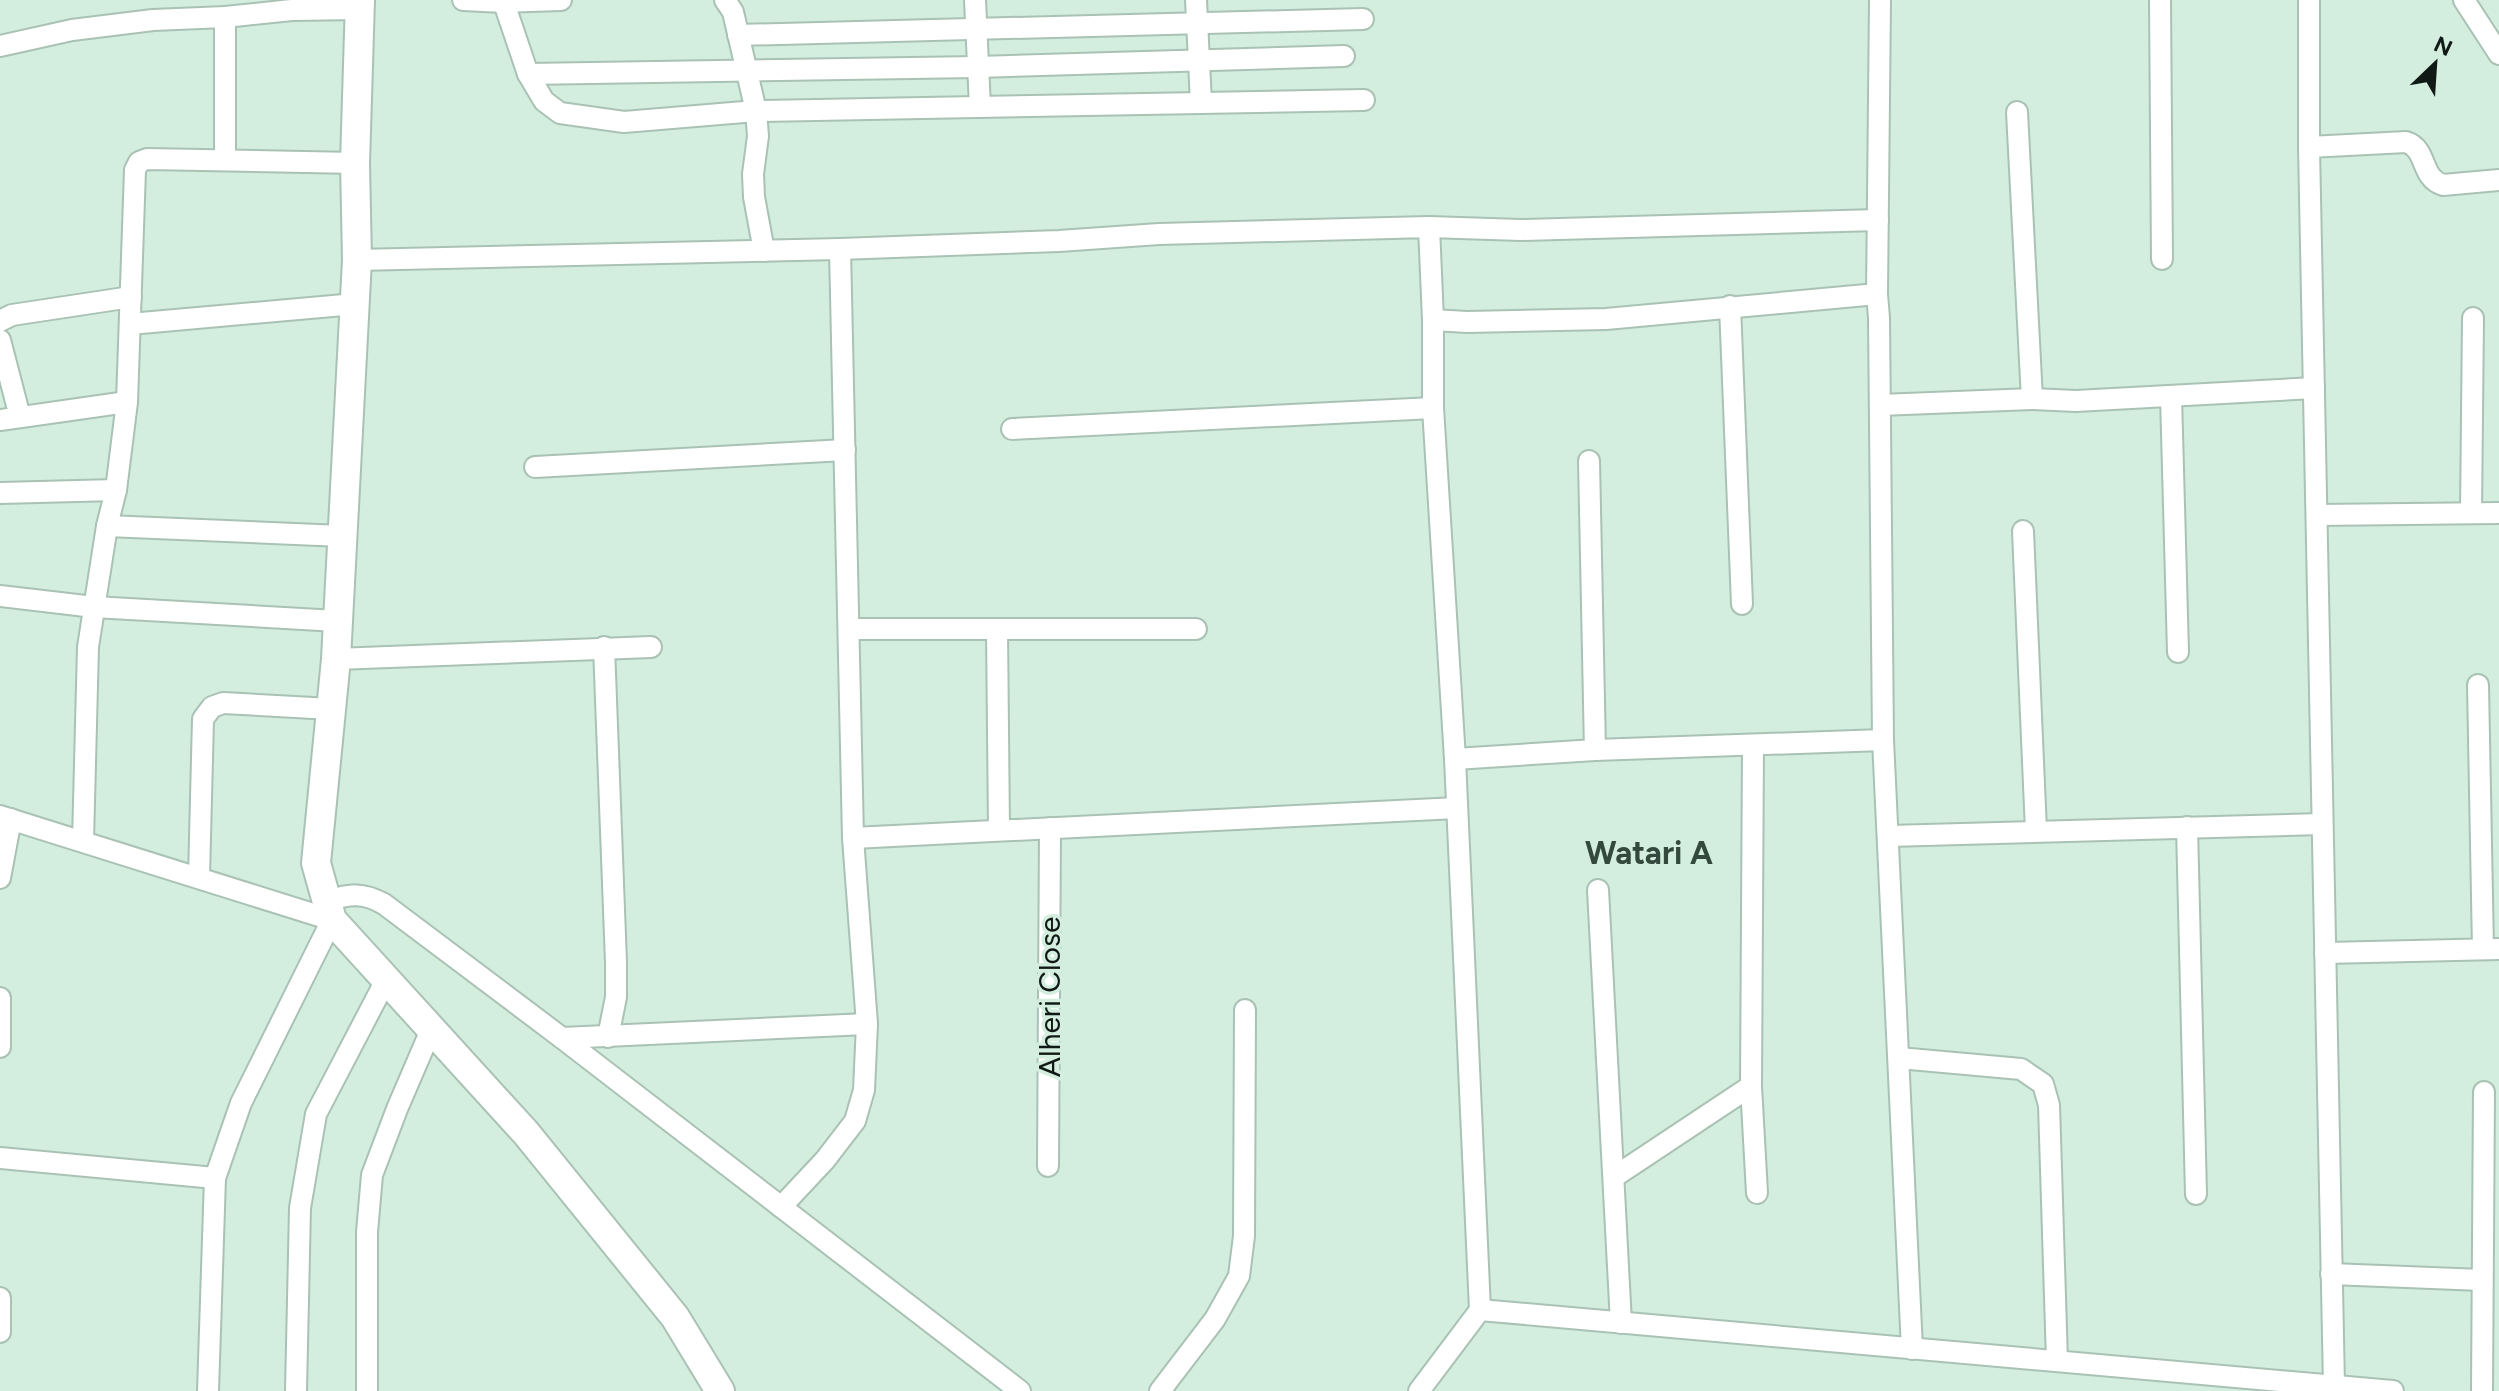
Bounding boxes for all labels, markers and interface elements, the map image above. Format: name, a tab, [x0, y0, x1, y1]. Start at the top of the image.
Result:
north arrow	[2395, 24, 2475, 104]
text: N	[2430, 30, 2457, 62]
district label: Watari A	[1585, 834, 1713, 872]
street label: Alheri Close	[1031, 917, 1068, 1077]

